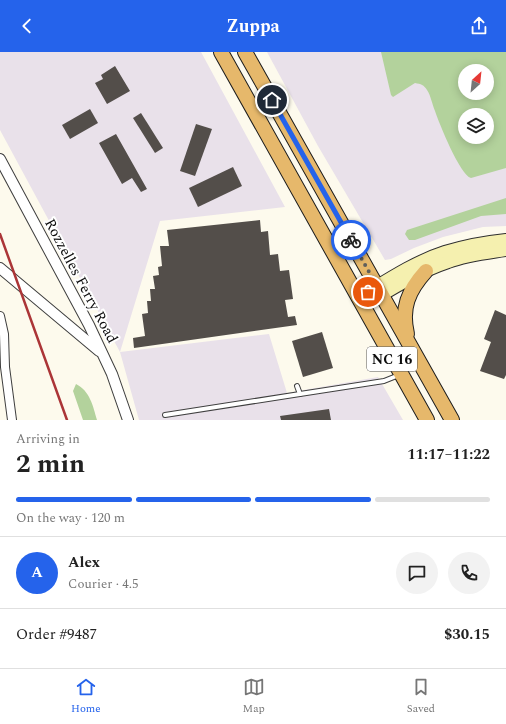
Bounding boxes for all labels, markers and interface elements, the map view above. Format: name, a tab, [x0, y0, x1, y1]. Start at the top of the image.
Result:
text: Zuppa	[226, 13, 280, 40]
icon: back	[16, 15, 38, 37]
icon: share	[468, 15, 490, 37]
north arrow	[458, 64, 494, 100]
map controls	[458, 64, 494, 144]
pin	[255, 83, 289, 117]
icon: home	[261, 89, 283, 111]
button: layers	[458, 108, 494, 144]
street label: Rozzelles Ferry Road	[38, 214, 124, 348]
courier	[331, 220, 371, 260]
icon: bike	[340, 229, 362, 251]
pin	[351, 275, 385, 309]
icon: bag	[357, 281, 379, 303]
road number: NC 16	[367, 347, 417, 371]
text: Arriving in	[16, 429, 80, 449]
text: 11:17–11:22	[407, 443, 490, 466]
text: 2 min	[16, 444, 85, 484]
text: On the way · 120 m	[16, 508, 125, 528]
text: Alex	[68, 551, 100, 574]
button: chat	[396, 552, 438, 594]
button: phone	[448, 552, 490, 594]
text: A	[31, 561, 43, 584]
text: Courier · 4.5	[68, 574, 138, 594]
text: Order #9487	[16, 623, 97, 646]
text: $30.15	[444, 623, 490, 646]
tab: Home	[71, 676, 101, 717]
tab: Map	[243, 676, 265, 717]
tab: Saved	[407, 676, 435, 717]

